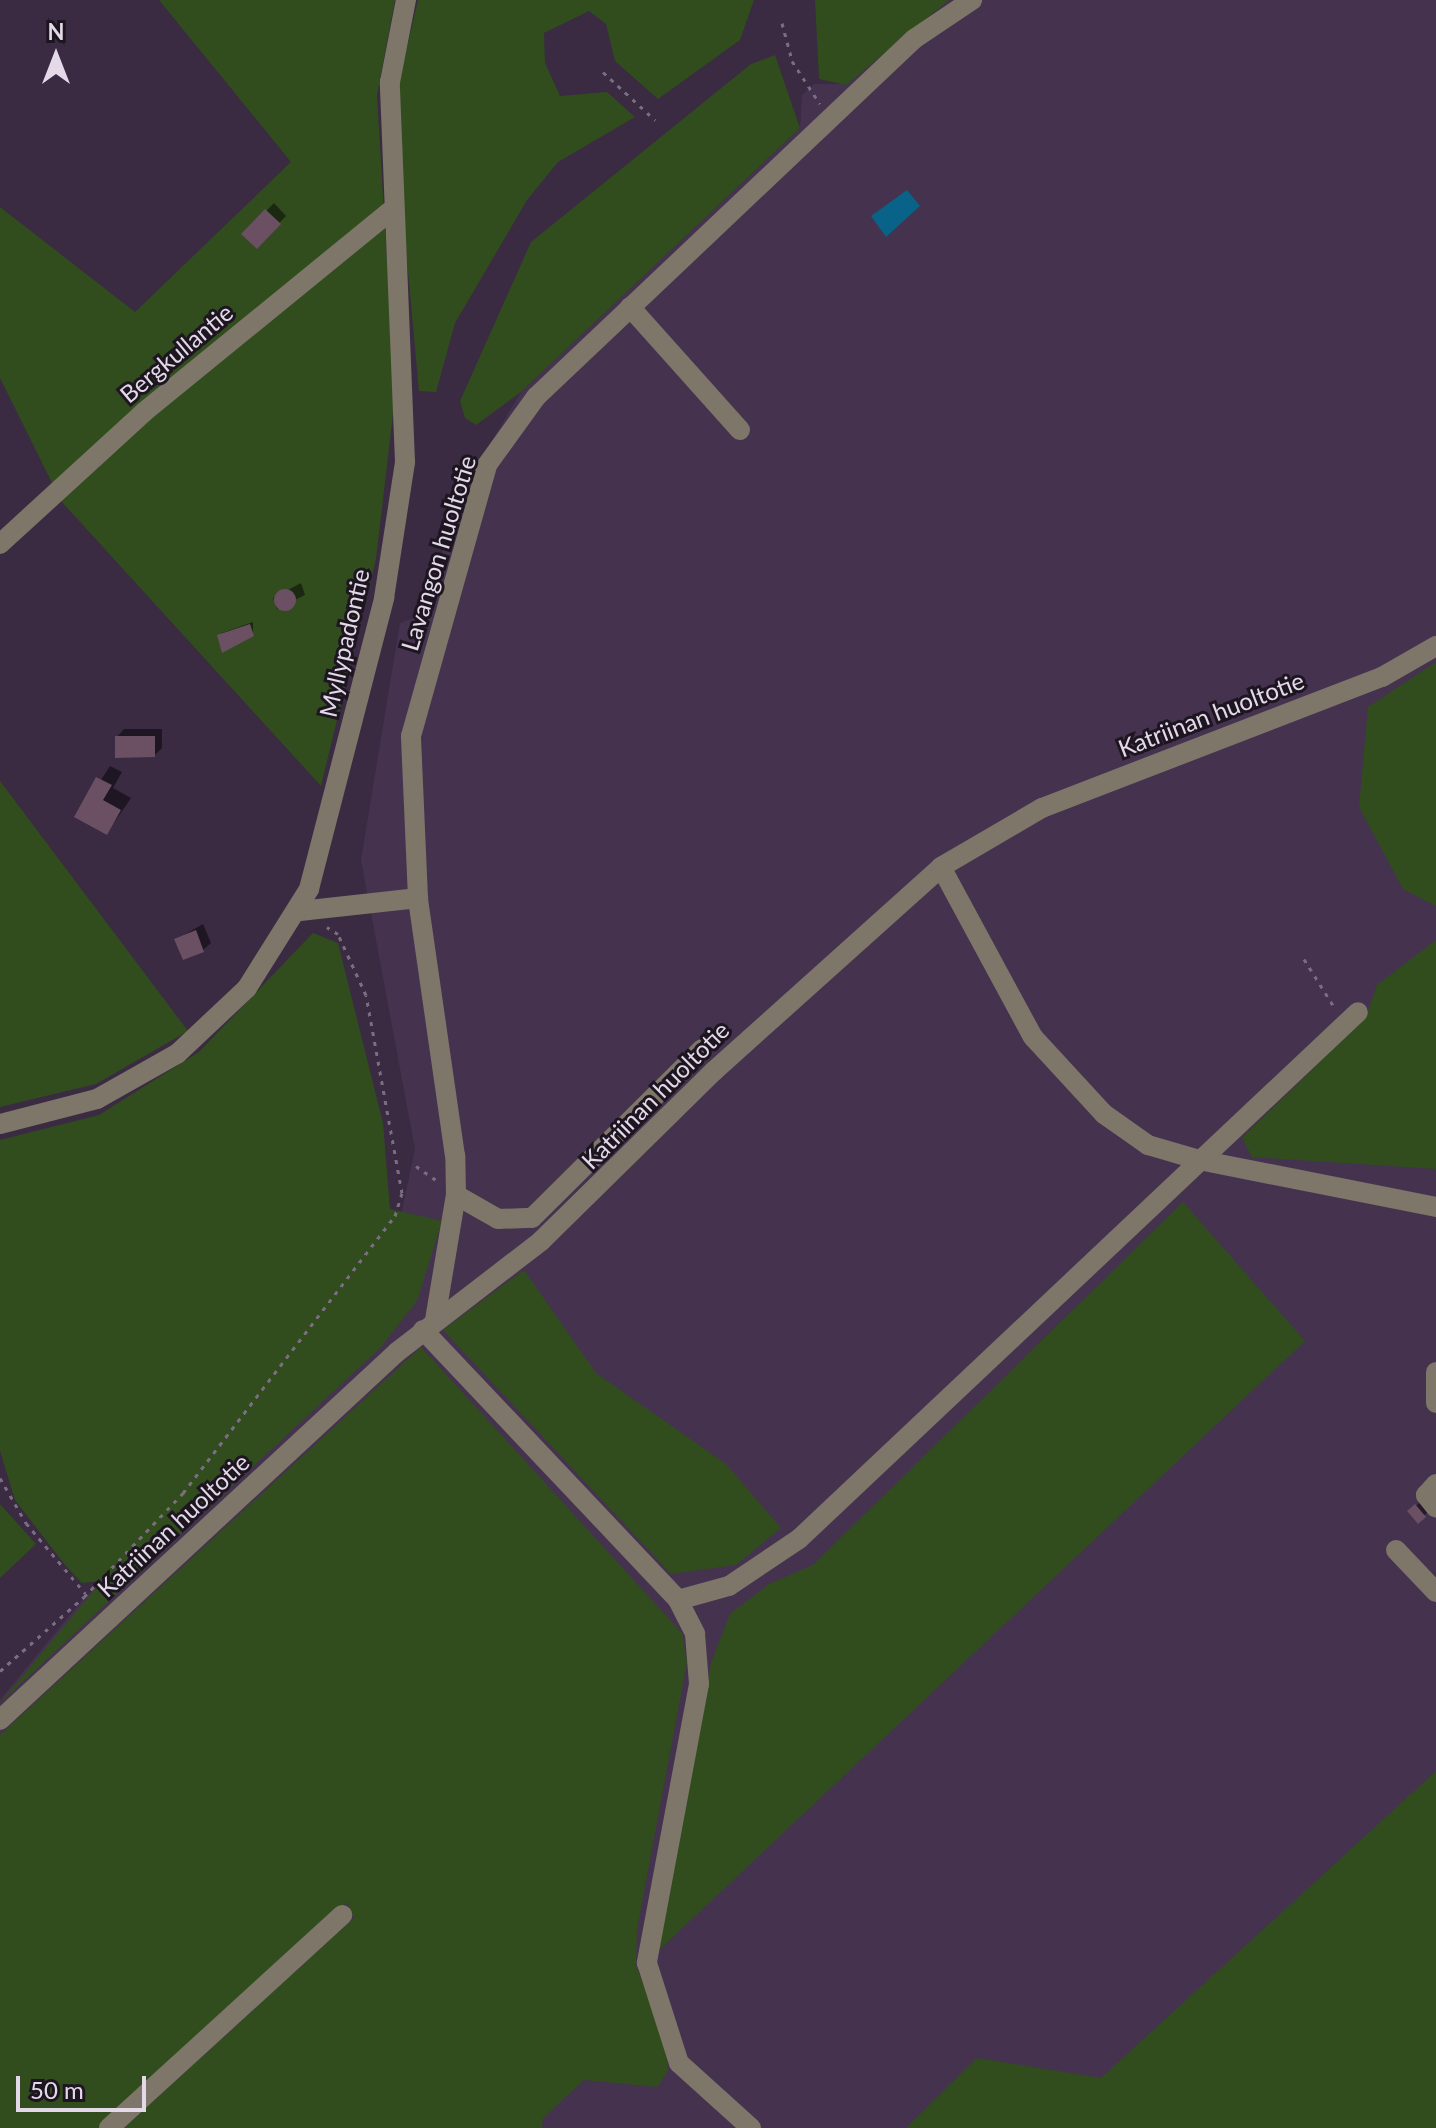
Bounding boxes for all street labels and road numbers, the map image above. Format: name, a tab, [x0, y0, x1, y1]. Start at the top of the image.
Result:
street label: Bergkullantie	[114, 297, 238, 409]
street label: Lavangon huoltotie	[395, 452, 481, 654]
street label: Myllypadontie	[313, 566, 375, 720]
street label: Katriinan huoltotie	[1114, 665, 1308, 763]
street label: Katriinan huoltotie	[575, 1015, 735, 1175]
street label: Katriinan huoltotie	[91, 1447, 255, 1603]

